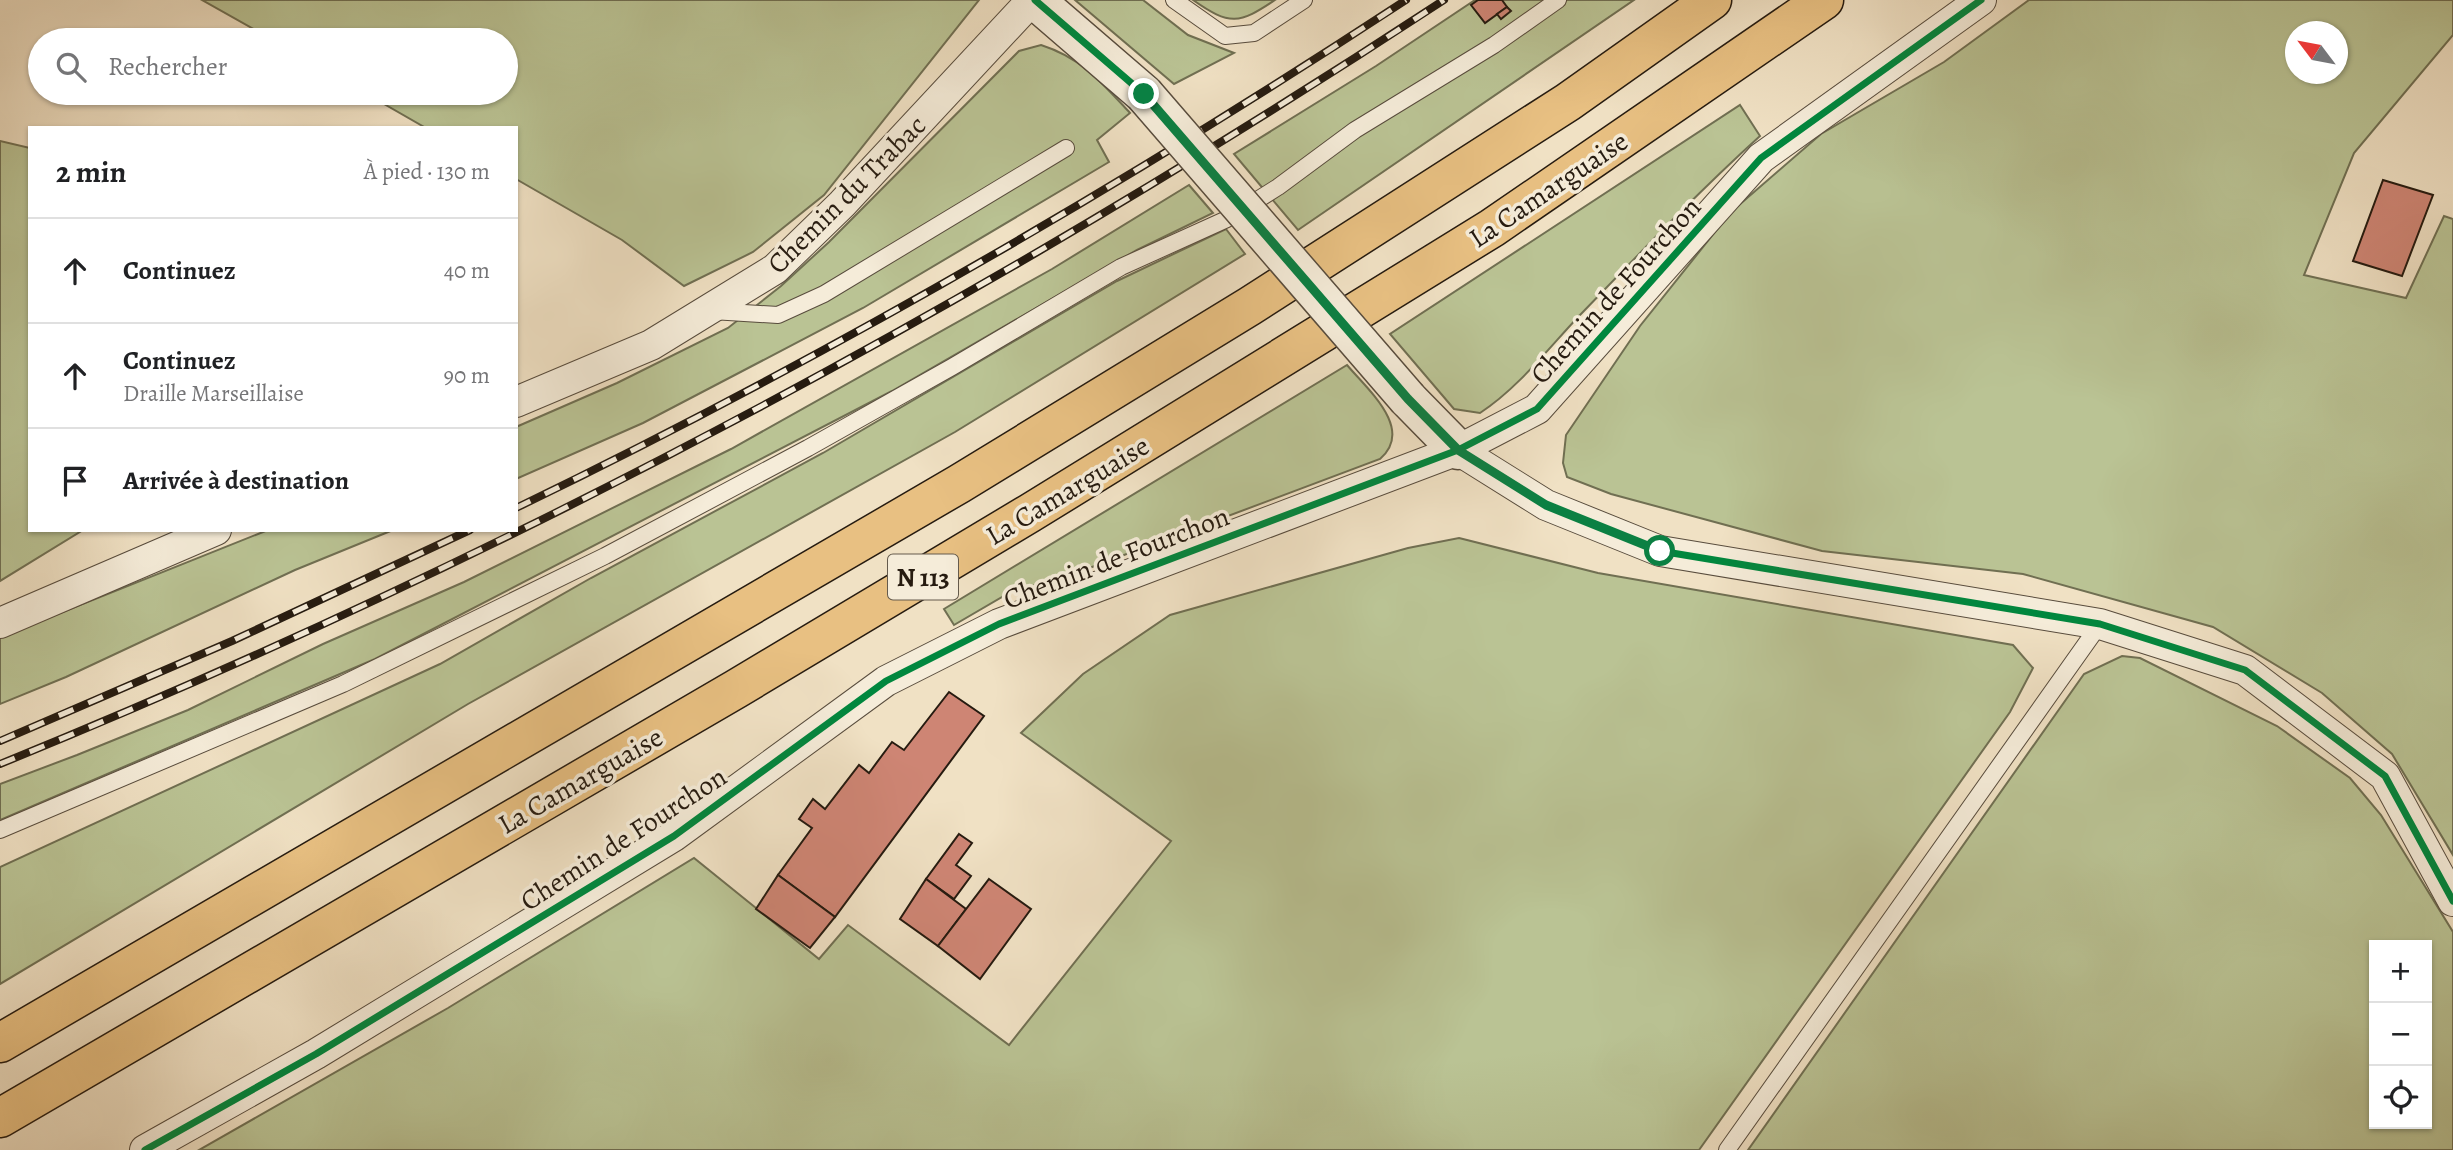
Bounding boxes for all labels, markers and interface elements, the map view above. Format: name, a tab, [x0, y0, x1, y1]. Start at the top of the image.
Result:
north arrow	[2285, 21, 2348, 84]
search box	[28, 28, 518, 105]
icon: search	[52, 48, 90, 86]
text: Rechercher	[108, 49, 228, 84]
route end	[1128, 78, 1159, 109]
street label: Chemin du Trabac	[759, 107, 934, 282]
street label: La Camarguaise	[1462, 123, 1636, 257]
text: 2 min	[56, 152, 126, 192]
text: À pied · 130 m	[364, 156, 490, 187]
street label: Chemin de Fourchon	[1522, 189, 1710, 392]
icon: ahead	[56, 252, 94, 290]
text: Continuez	[123, 253, 236, 288]
text: 40 m	[444, 255, 490, 286]
text: Continuez	[123, 343, 236, 378]
icon: ahead	[56, 357, 94, 395]
text: 90 m	[444, 360, 490, 391]
text: Draille Marseillaise	[123, 378, 304, 409]
street label: La Camarguaise	[979, 427, 1156, 555]
icon: arrive	[56, 462, 94, 500]
text: Arrivée à destination	[123, 463, 349, 498]
street label: Chemin de Fourchon	[998, 497, 1235, 618]
route start	[1644, 535, 1675, 566]
road number: N 113	[888, 554, 958, 600]
street label: La Camarguaise	[491, 718, 670, 843]
street label: Chemin de Fourchon	[513, 758, 734, 920]
map controls	[2369, 940, 2432, 1129]
button: +	[2369, 940, 2432, 1003]
button: −	[2369, 1003, 2432, 1066]
button: locate	[2369, 1066, 2432, 1129]

